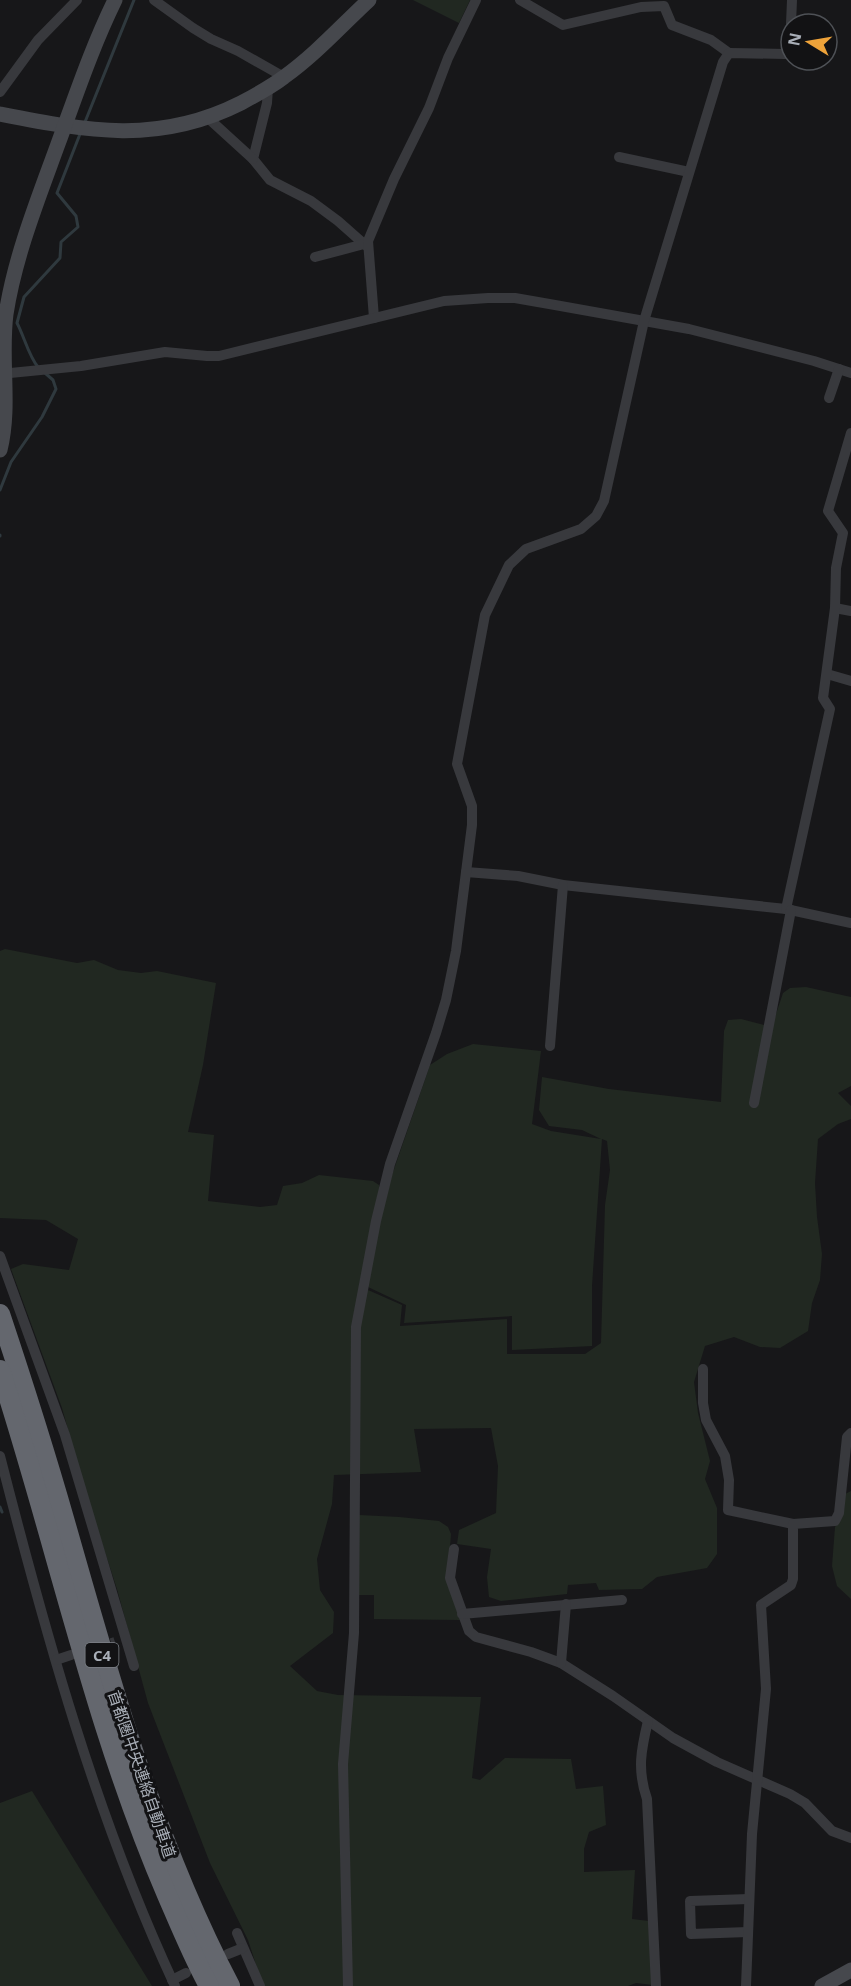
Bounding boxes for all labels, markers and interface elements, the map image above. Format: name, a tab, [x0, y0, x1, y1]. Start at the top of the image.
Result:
north arrow	[779, 12, 839, 72]
text: N	[782, 31, 806, 48]
road number: C4	[86, 1643, 118, 1667]
street label: 首都圏中央連絡自動車道	[103, 1687, 181, 1861]

